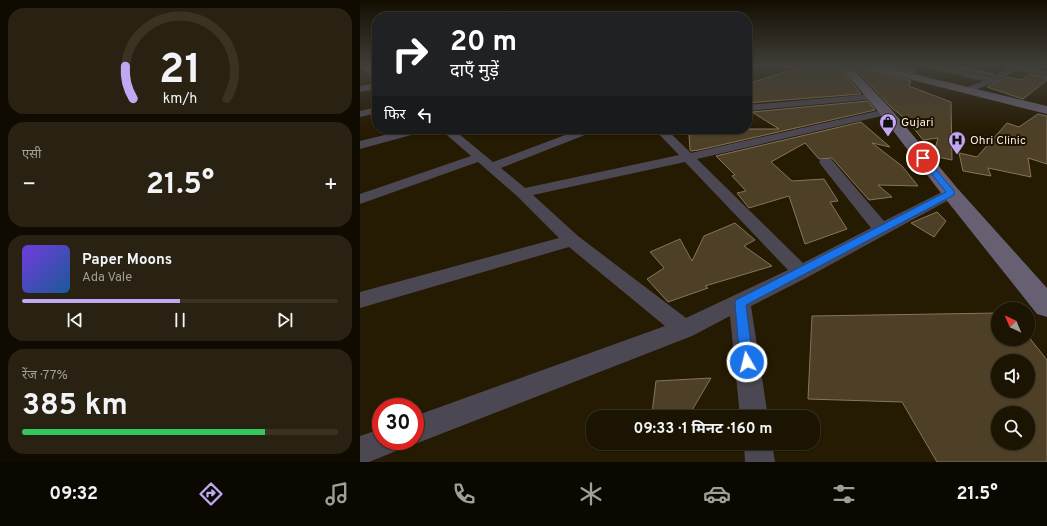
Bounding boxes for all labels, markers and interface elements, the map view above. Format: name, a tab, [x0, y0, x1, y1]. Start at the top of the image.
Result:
text: 20 m	[450, 25, 517, 61]
icon: right	[384, 28, 436, 80]
text: 21	[159, 45, 201, 98]
text: दाएँ मुड़ें	[450, 60, 499, 83]
text: km/h	[163, 89, 197, 107]
icon: left	[414, 104, 436, 126]
text: फिर	[384, 106, 406, 125]
shop icon: Gujari	[878, 112, 898, 137]
place label: Gujari	[901, 115, 934, 131]
hospital icon: Ohri Clinic	[947, 130, 967, 155]
place label: Ohri Clinic	[970, 133, 1026, 149]
pin	[906, 141, 940, 175]
text: एसी	[22, 147, 41, 163]
icon: arrive	[912, 147, 934, 169]
text: 21.5°	[146, 167, 214, 204]
text: −	[22, 172, 36, 199]
text: +	[324, 172, 338, 199]
text: Paper Moons	[82, 251, 172, 270]
text: Ada Vale	[82, 270, 132, 286]
north arrow	[991, 302, 1035, 346]
map controls	[991, 302, 1035, 450]
icon: previous	[64, 309, 86, 331]
icon: pause	[169, 309, 191, 331]
icon: next	[274, 309, 296, 331]
position arrow	[726, 341, 768, 383]
button: sound	[991, 354, 1035, 398]
text: रेंज · 77%	[22, 368, 68, 384]
text: 385 km	[22, 388, 128, 425]
speed limit sign: 30	[372, 398, 424, 450]
button: search	[991, 406, 1035, 450]
text: 09:33 · 1 मिनट · 160 m	[634, 420, 772, 439]
icon: directions	[197, 480, 225, 508]
icon: music	[323, 480, 351, 508]
icon: phone	[450, 480, 478, 508]
icon: climate	[577, 480, 605, 508]
icon: car	[703, 480, 731, 508]
icon: filters	[830, 480, 858, 508]
text: 09:32	[49, 483, 98, 506]
text: 21.5°	[957, 483, 998, 506]

